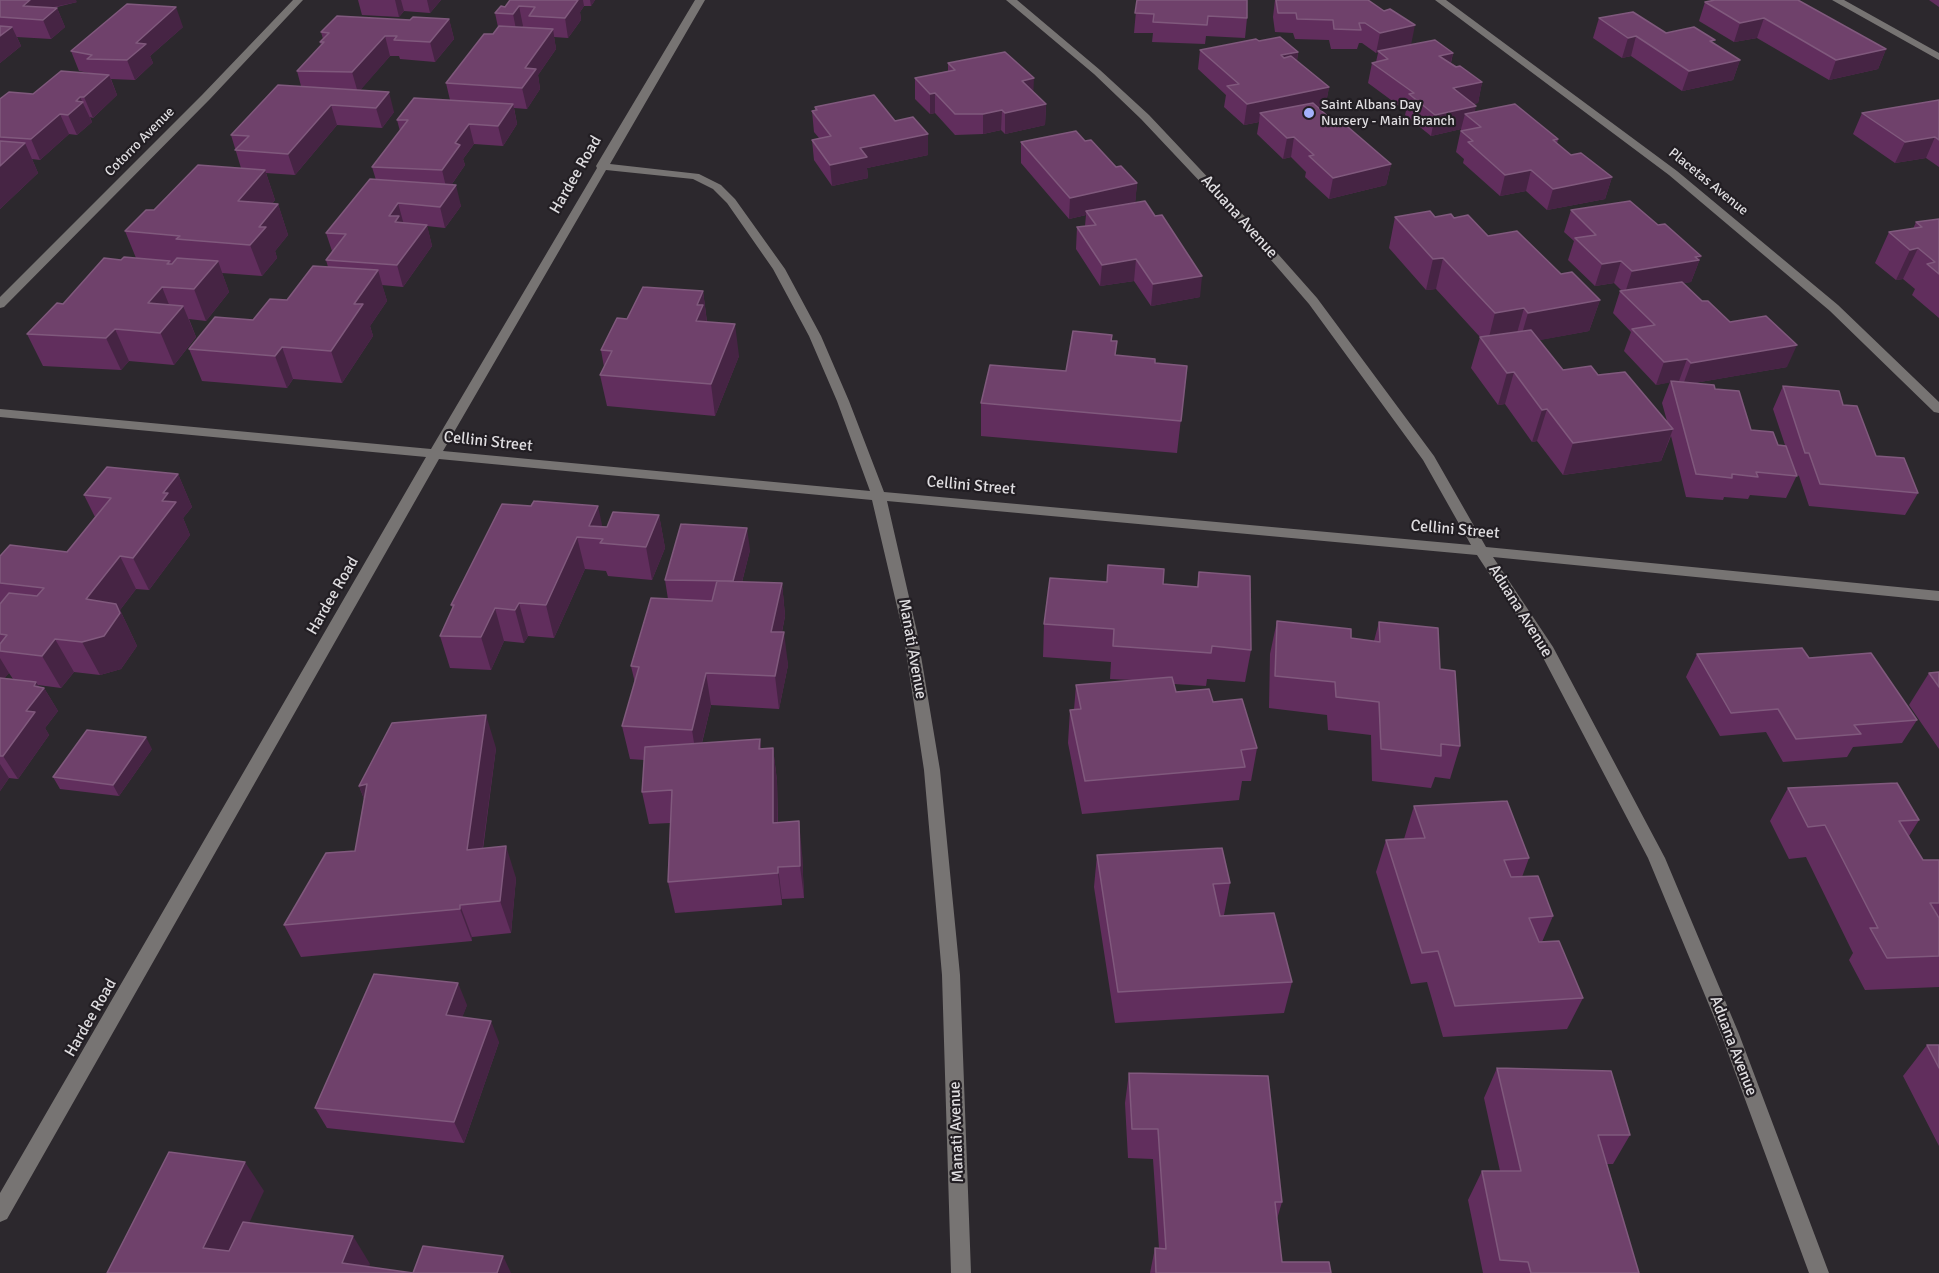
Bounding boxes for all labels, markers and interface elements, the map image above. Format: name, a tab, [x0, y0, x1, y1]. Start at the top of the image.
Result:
place label: Saint Albans Day Nursery - Main Branch	[1321, 97, 1455, 130]
street label: Cotorro Avenue	[102, 104, 178, 180]
marker: Saint Albans Day Nursery - Main Branch	[1302, 106, 1316, 120]
street label: Hardee Road	[546, 133, 606, 217]
street label: Placetas Avenue	[1665, 145, 1751, 219]
street label: Aduana Avenue	[1197, 171, 1281, 263]
street label: Cellini Street	[443, 428, 533, 456]
street label: Cellini Street	[926, 473, 1016, 499]
street label: Cellini Street	[1410, 517, 1500, 543]
street label: Hardee Road	[303, 554, 363, 638]
street label: Aduana Avenue	[1484, 561, 1556, 661]
street label: Manati Avenue	[894, 597, 930, 701]
street label: Hardee Road	[61, 976, 121, 1060]
street label: Aduana Avenue	[1705, 993, 1761, 1099]
street label: Manati Avenue	[946, 1081, 968, 1183]

